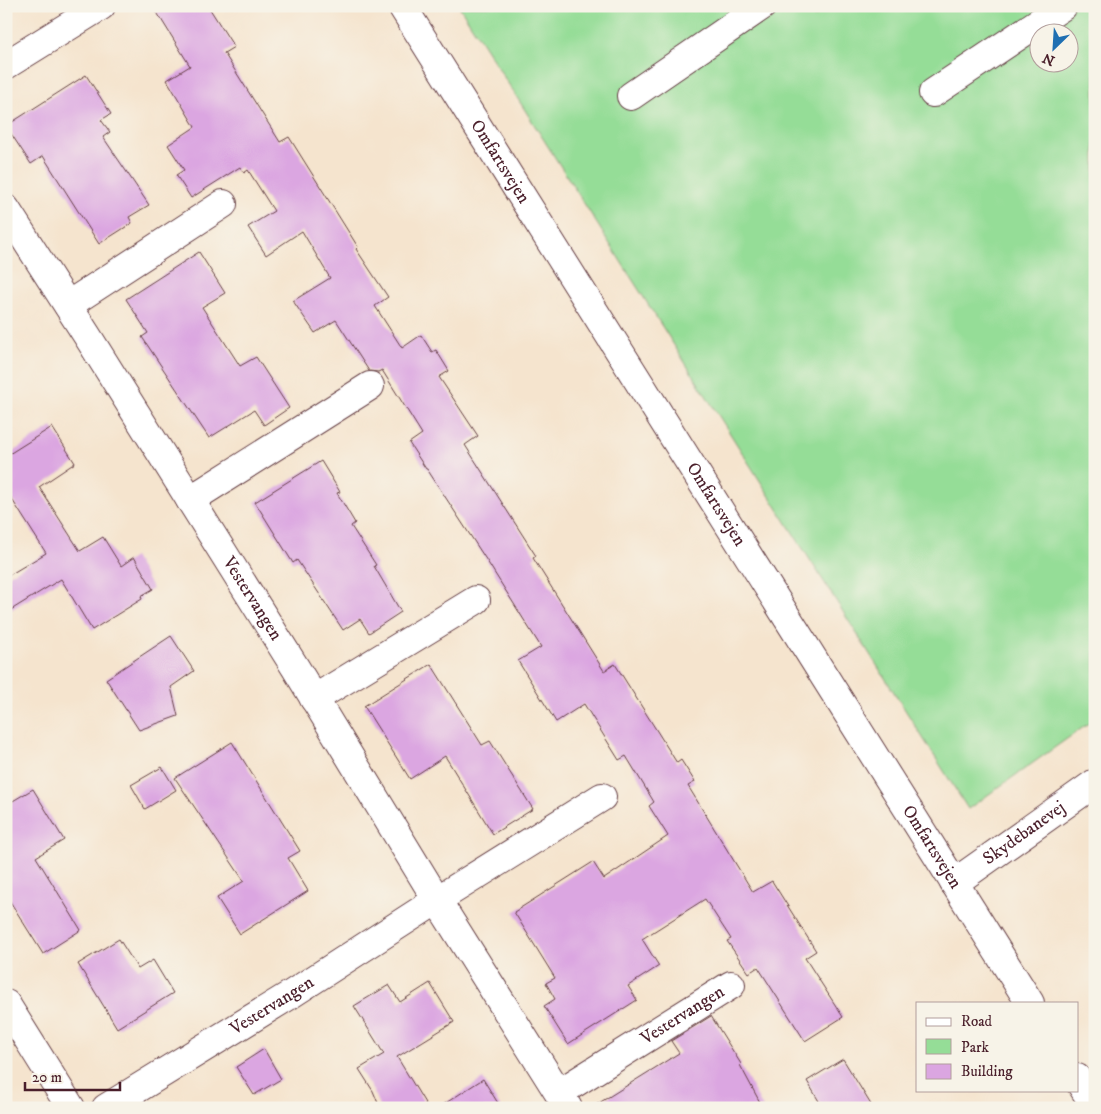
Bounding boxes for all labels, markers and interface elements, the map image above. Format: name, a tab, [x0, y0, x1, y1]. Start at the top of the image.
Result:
north arrow	[1028, 22, 1078, 72]
text: N	[1039, 48, 1058, 69]
street label: Omfartsvejen	[466, 116, 535, 208]
street label: Omfartsvejen	[681, 458, 751, 551]
street label: Vestervangen	[217, 552, 287, 645]
street label: Skydebanevej	[979, 797, 1070, 870]
street label: Omfartsvejen	[897, 801, 967, 893]
street label: Vestervangen	[225, 971, 319, 1041]
street label: Vestervangen	[636, 981, 729, 1050]
legend	[916, 1002, 1078, 1092]
text: Road	[961, 1012, 993, 1031]
text: Park	[961, 1038, 990, 1057]
scale bar	[25, 1059, 120, 1091]
text: Building	[961, 1062, 1013, 1081]
text: 20 m	[32, 1068, 62, 1087]

